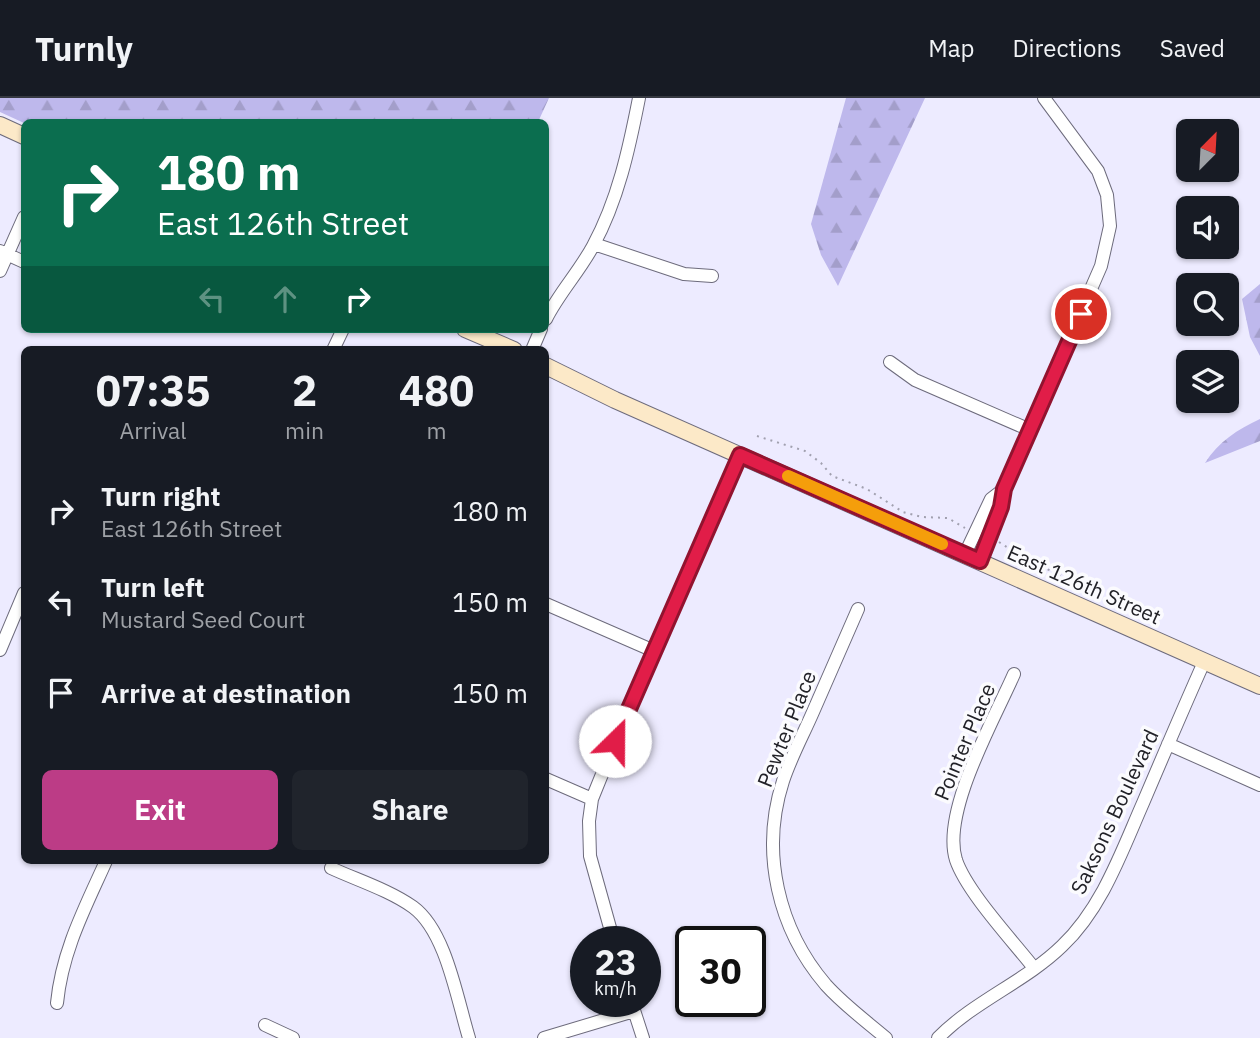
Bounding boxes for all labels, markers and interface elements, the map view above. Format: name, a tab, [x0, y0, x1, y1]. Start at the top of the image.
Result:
text: Turnly	[35, 27, 133, 70]
text: Map	[928, 32, 974, 64]
text: Directions	[1012, 32, 1122, 64]
text: Saved	[1160, 32, 1225, 64]
north arrow	[1176, 119, 1239, 182]
map controls	[1176, 119, 1239, 413]
text: 180 m	[157, 140, 301, 203]
icon: right	[42, 147, 133, 238]
button: sound	[1176, 196, 1239, 259]
text: East 126th Street	[157, 202, 409, 244]
button: search	[1176, 273, 1239, 336]
icon: left	[193, 280, 231, 318]
icon: ahead	[266, 280, 304, 318]
icon: right	[339, 280, 377, 318]
pin	[1051, 284, 1111, 344]
icon: arrive	[1062, 295, 1100, 333]
button: layers	[1176, 350, 1239, 413]
text: 07:35	[96, 363, 210, 418]
text: 2	[292, 363, 317, 418]
text: 480	[399, 363, 474, 418]
text: Arrival	[120, 415, 187, 445]
text: min	[285, 415, 324, 445]
text: m	[426, 415, 447, 445]
text: Turn right	[101, 479, 220, 513]
icon: right	[42, 492, 80, 530]
text: 180 m	[452, 494, 528, 528]
text: East 126th Street	[101, 513, 282, 543]
street label: East 126th Street	[1003, 538, 1166, 631]
text: Turn left	[101, 570, 204, 604]
icon: left	[42, 583, 80, 621]
text: 150 m	[452, 585, 528, 619]
text: Mustard Seed Court	[101, 604, 305, 634]
street label: Pewter Place	[750, 666, 822, 791]
icon: arrive	[42, 674, 80, 712]
text: Arrive at destination	[101, 676, 351, 710]
text: 150 m	[452, 676, 528, 710]
street label: Pointer Place	[927, 679, 1001, 804]
position arrow	[578, 704, 652, 778]
street label: Saksons Boulevard	[1064, 725, 1165, 899]
button: Exit	[42, 770, 278, 850]
button: Share	[292, 770, 528, 850]
speed limit sign: 30	[675, 926, 766, 1017]
text: 23	[594, 939, 637, 985]
text: km/h	[594, 977, 637, 1000]

